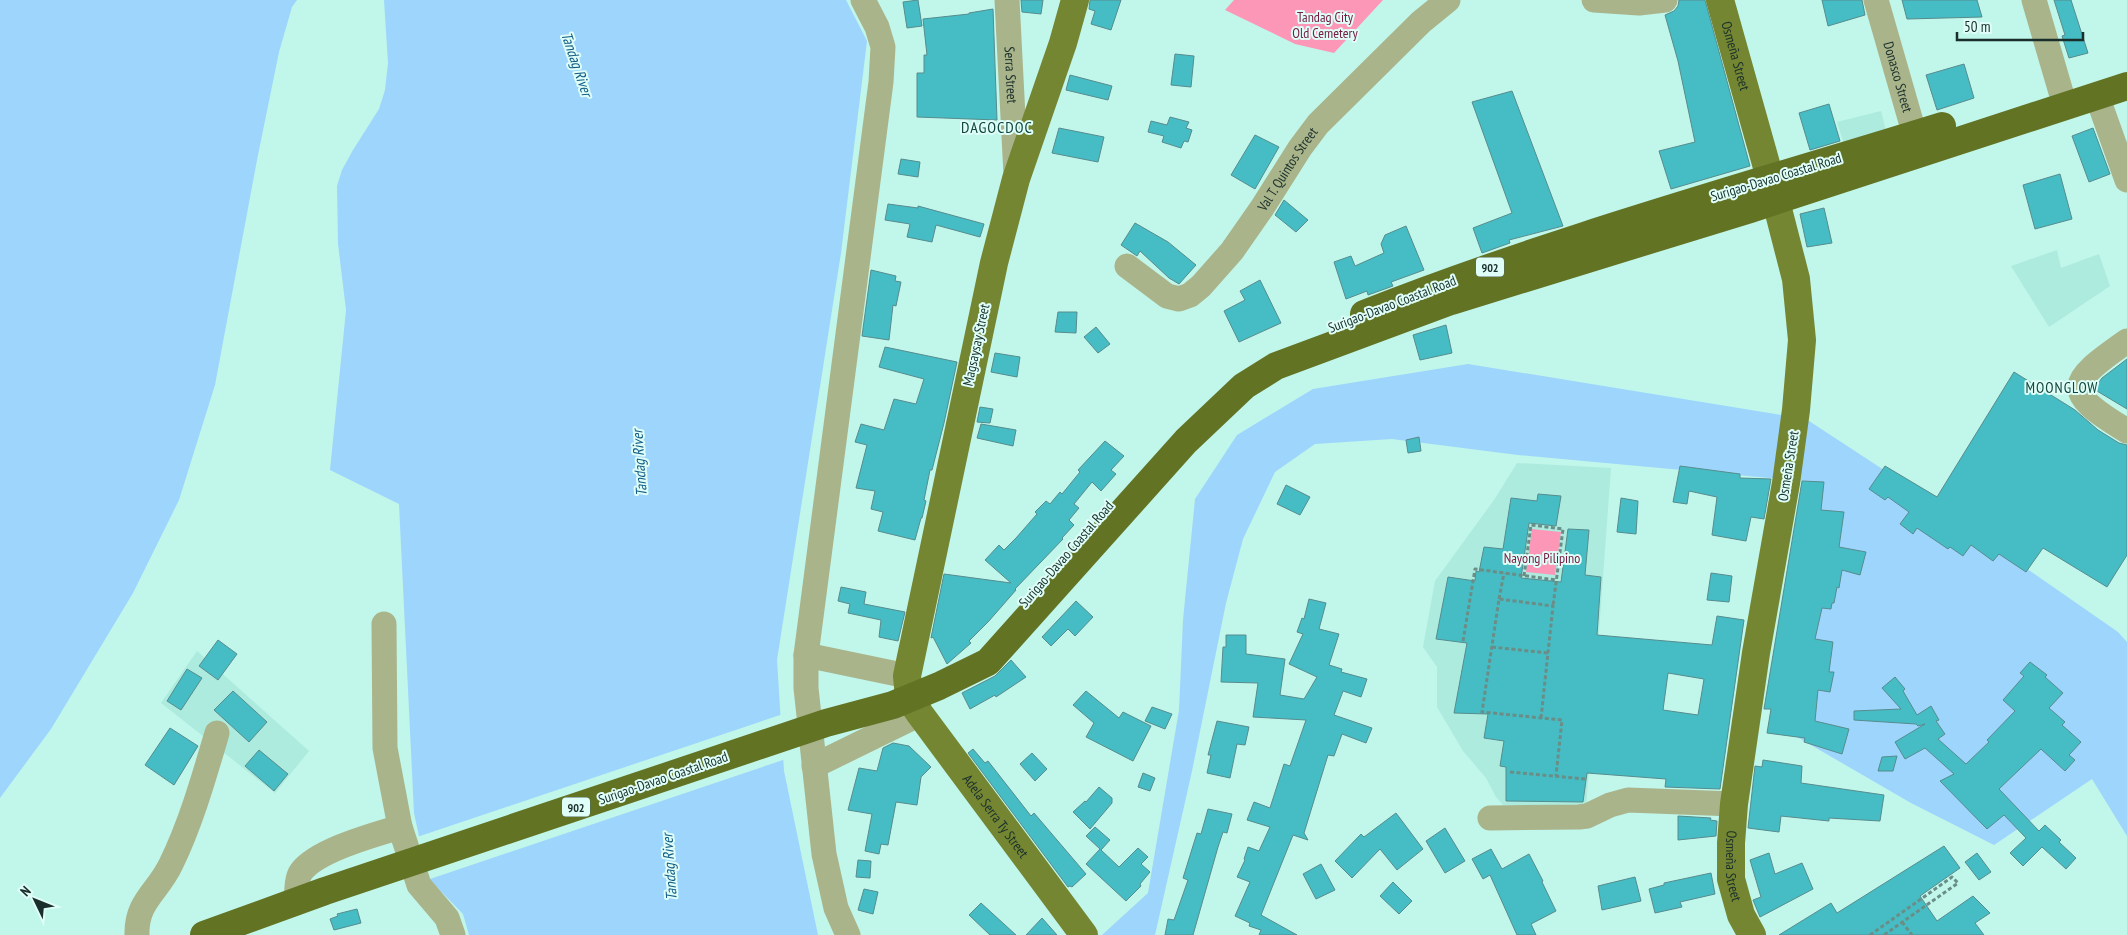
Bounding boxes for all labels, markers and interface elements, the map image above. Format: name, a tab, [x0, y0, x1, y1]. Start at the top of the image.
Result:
park label: Tandag City Old Cemetery	[1292, 8, 1358, 42]
scale bar	[1957, 10, 2083, 42]
text: 50 m	[1964, 17, 1990, 36]
street label: Osmeña Street	[1717, 19, 1754, 93]
water label: Tandag River	[557, 29, 597, 100]
street label: Donasco Street	[1879, 39, 1917, 114]
street label: Serra Street	[1000, 46, 1021, 104]
district label: DAGOCDOC	[961, 117, 1033, 137]
street label: Val T. Quintos Street	[1253, 123, 1322, 215]
street label: Surigao-Davao Coastal Road	[1708, 149, 1844, 205]
road number: 902	[1476, 258, 1504, 276]
street label: Surigao-Davao Coastal Road	[1325, 271, 1459, 337]
street label: Magsaysay Street	[959, 302, 993, 388]
district label: MOONGLOW	[2026, 378, 2098, 397]
water label: Tandag River	[627, 427, 651, 497]
street label: Osmeña Street	[1774, 429, 1802, 502]
street label: Surigao-Davao Coastal Road	[1015, 497, 1117, 611]
park label: Nayong Pilipino	[1504, 549, 1580, 567]
street label: Surigao-Davao Coastal Road	[596, 747, 730, 809]
street label: Adela Serra Ty Street	[959, 771, 1033, 862]
road number: 902	[562, 798, 590, 816]
street label: Osmeña Street	[1722, 830, 1746, 904]
water label: Tandag River	[657, 831, 681, 901]
north arrow	[10, 875, 60, 925]
text: N	[16, 882, 35, 900]

